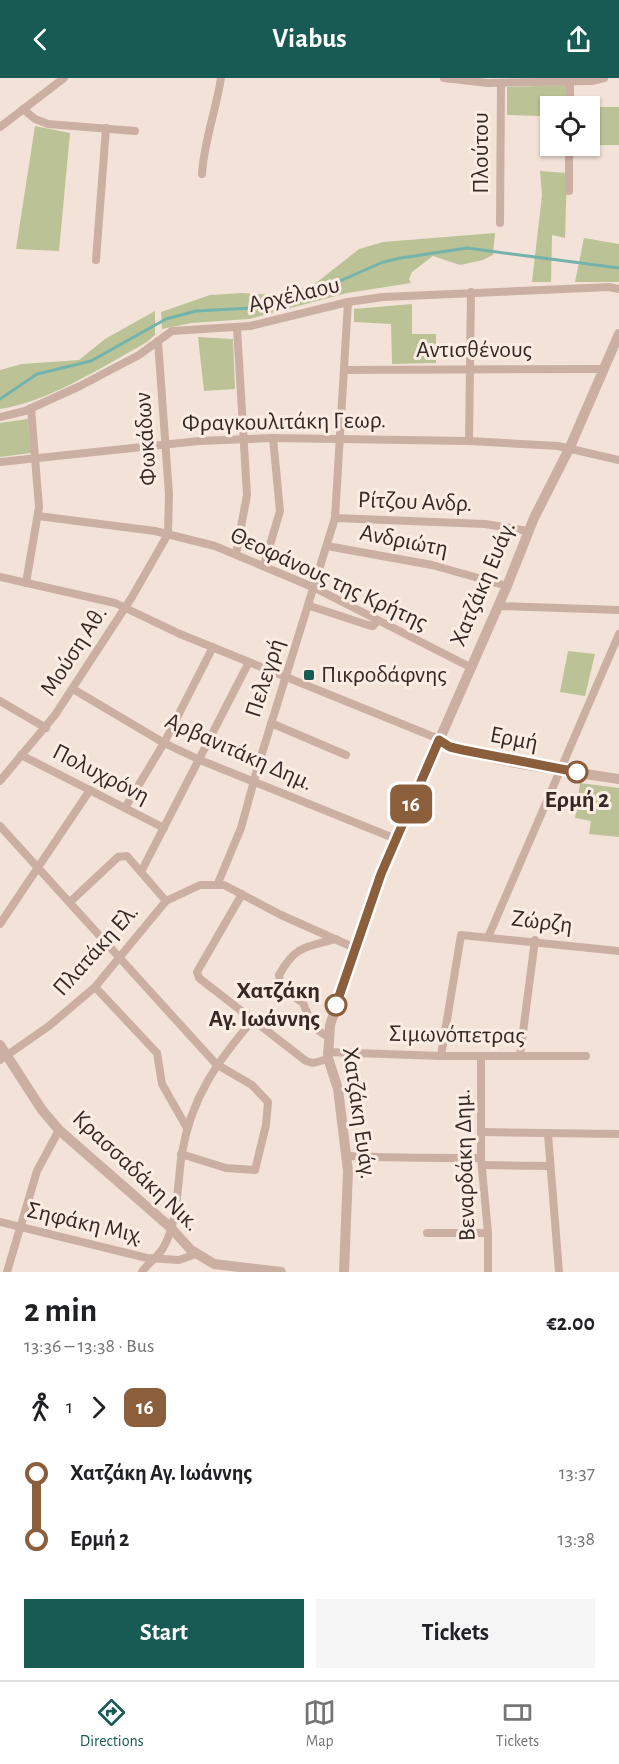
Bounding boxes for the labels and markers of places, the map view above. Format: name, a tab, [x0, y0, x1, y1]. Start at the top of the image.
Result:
place label: Πικροδάφνης	[321, 663, 447, 687]
marker: Πικροδάφνης	[302, 668, 316, 682]
marker: Ερμή 2	[566, 761, 588, 783]
place label: Ερμή 2	[545, 788, 609, 812]
place label: Χατζάκη Αγ. Ιωάννης	[209, 979, 320, 1031]
marker: Χατζάκη Αγ. Ιωάννης	[325, 994, 347, 1016]

